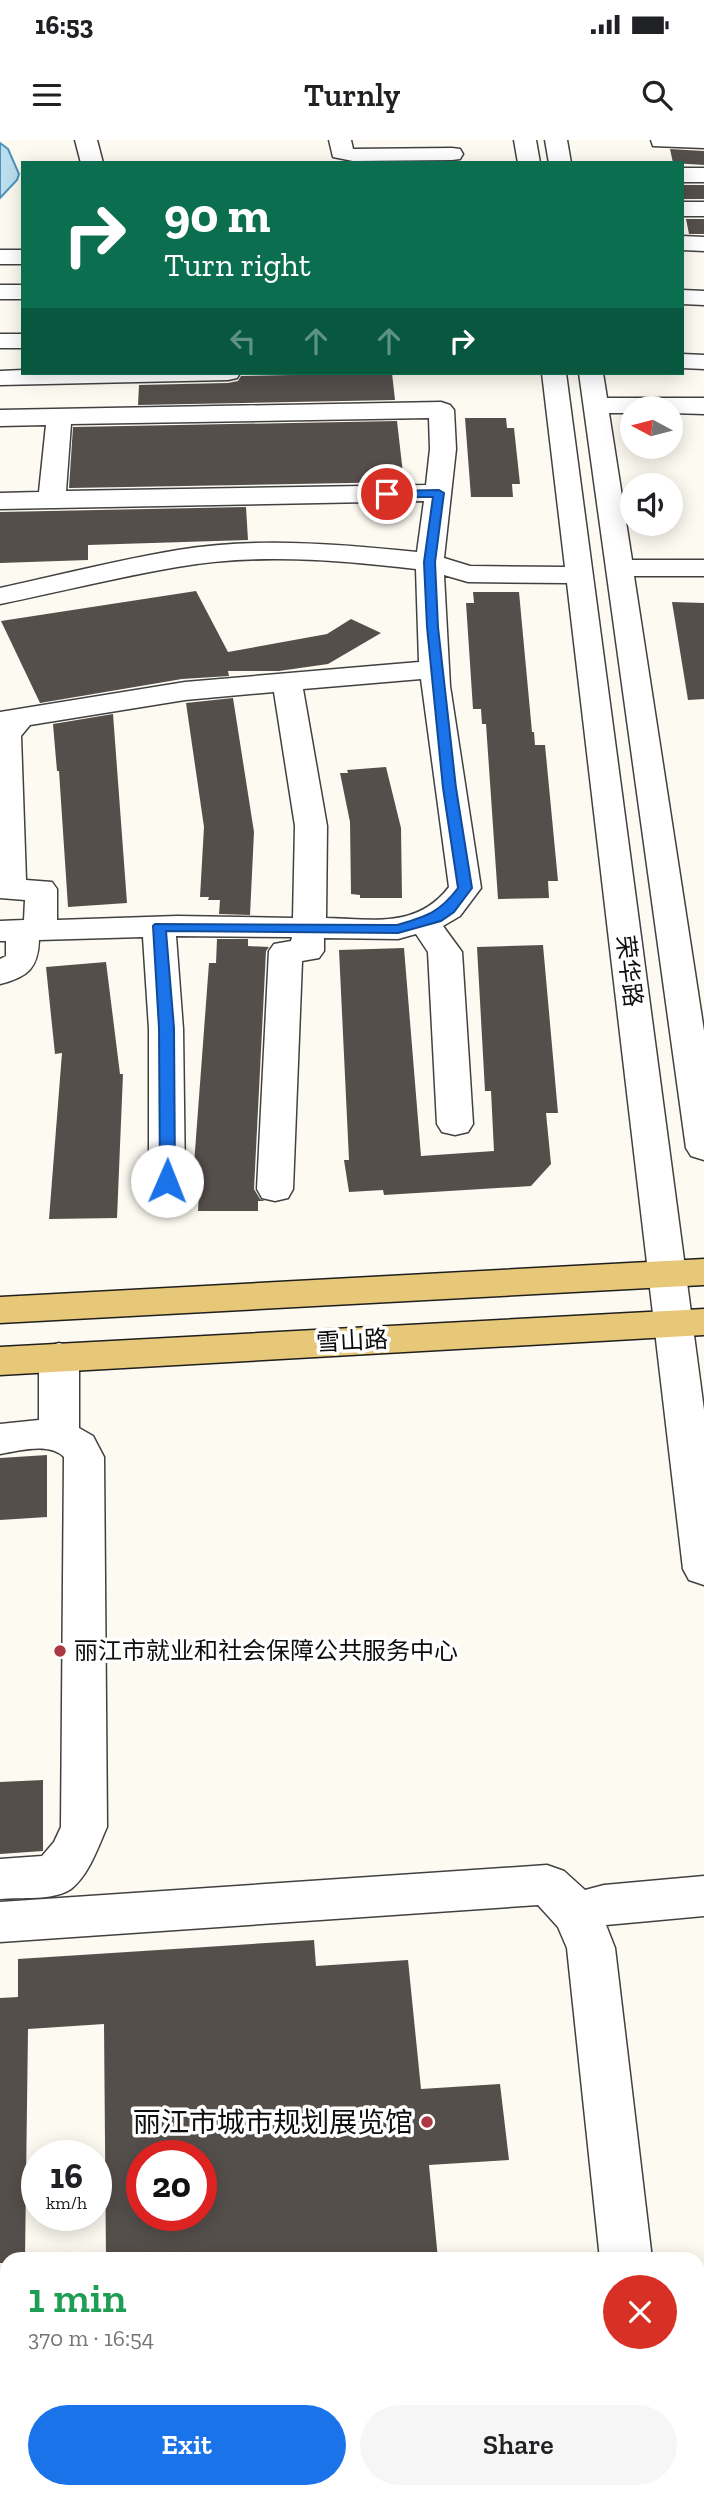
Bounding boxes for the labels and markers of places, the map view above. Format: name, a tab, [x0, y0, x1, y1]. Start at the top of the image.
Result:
pin	[357, 464, 417, 524]
place label: 丽江市就业和社会保障公共服务中心	[74, 1636, 458, 1665]
marker: 丽江市就业和社会保障公共服务中心	[52, 1643, 68, 1659]
place label: 丽江市城市规划展览馆	[133, 2106, 413, 2139]
marker: 丽江市城市规划展览馆	[419, 2114, 435, 2130]

